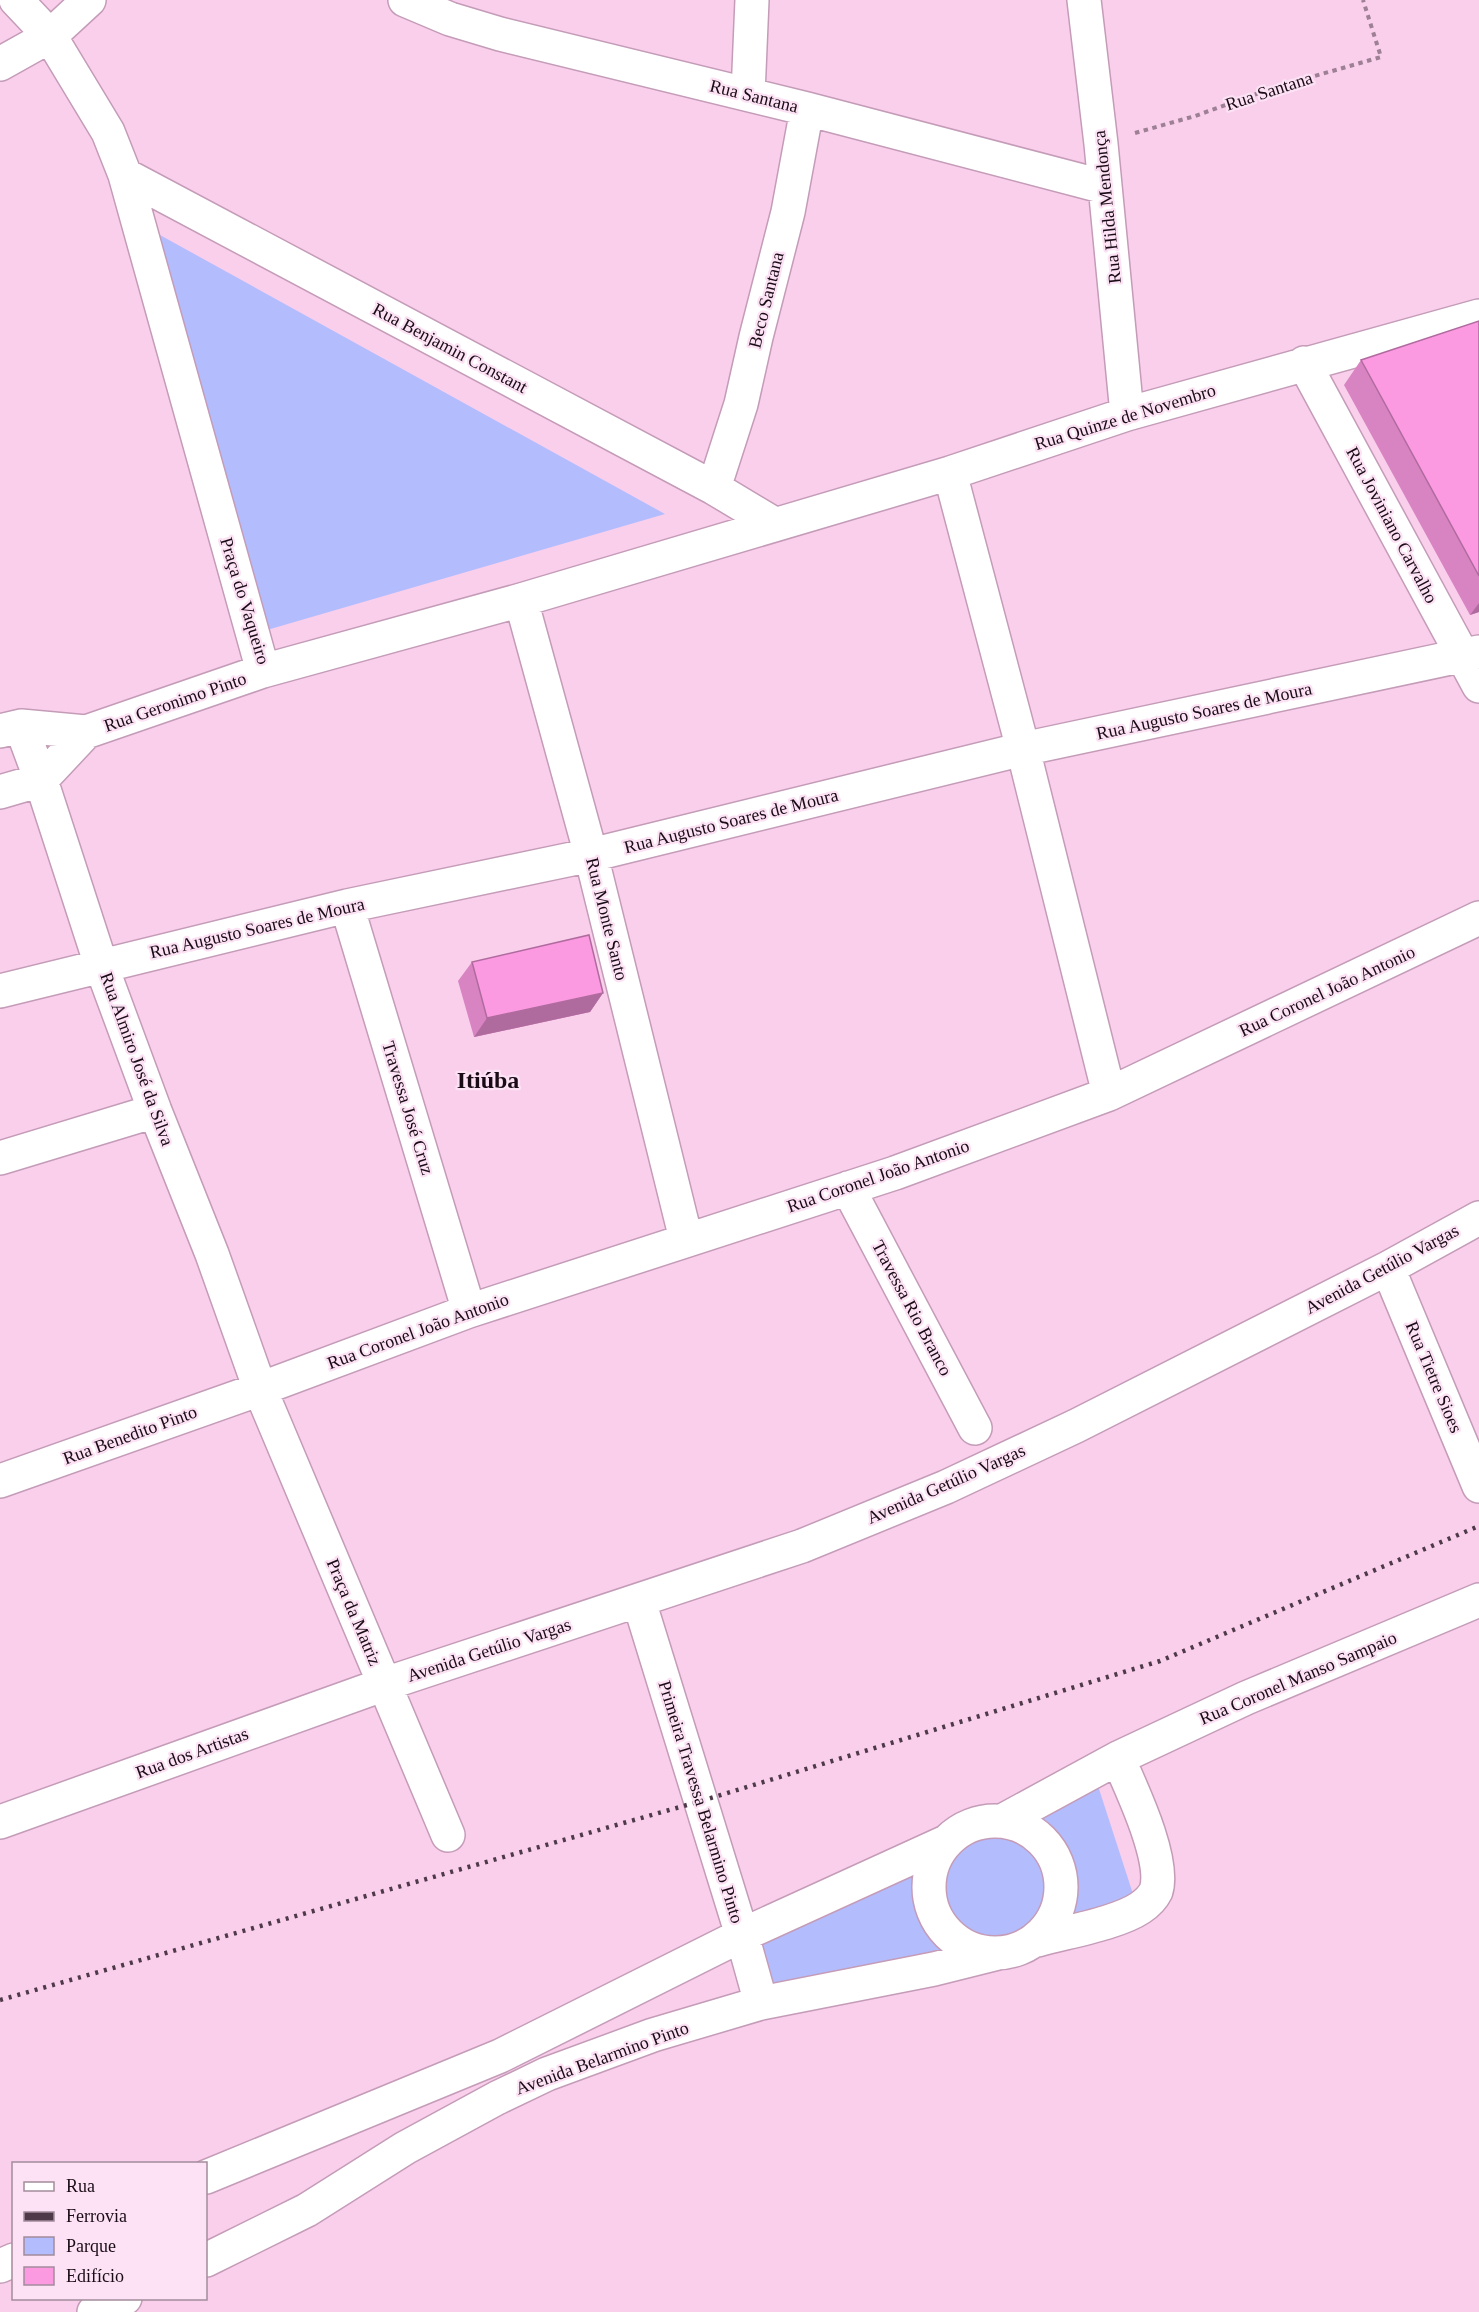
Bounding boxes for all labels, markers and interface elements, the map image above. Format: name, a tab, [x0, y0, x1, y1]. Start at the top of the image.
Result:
street label: Rua Santana	[1223, 68, 1315, 114]
street label: Rua Santana	[708, 75, 800, 117]
street label: Rua Hilda Mendonça	[1089, 129, 1125, 285]
street label: Beco Santana	[744, 250, 788, 350]
street label: Rua Benjamin Constant	[369, 299, 531, 397]
street label: Rua Quinze de Novembro	[1032, 380, 1218, 454]
street label: Rua Joviniano Carvalho	[1342, 443, 1442, 607]
street label: Praça do Vaqueiro	[216, 535, 274, 667]
street label: Rua Geronimo Pinto	[101, 668, 249, 736]
street label: Rua Augusto Soares de Moura	[1094, 678, 1314, 744]
street label: Rua Augusto Soares de Moura	[622, 785, 840, 857]
street label: Rua Monte Santo	[582, 855, 632, 983]
street label: Rua Augusto Soares de Moura	[148, 894, 366, 962]
street label: Rua Coronel João Antonio	[1236, 941, 1418, 1041]
street label: Rua Almiro José da Silva	[96, 970, 178, 1148]
street label: Travessa José Cruz	[378, 1039, 438, 1177]
district label: Itiúba	[457, 1067, 519, 1093]
street label: Rua Coronel João Antonio	[784, 1135, 972, 1217]
street label: Avenida Getúlio Vargas	[1302, 1220, 1462, 1318]
street label: Travessa Rio Branco	[868, 1237, 956, 1379]
street label: Rua Coronel João Antonio	[325, 1289, 511, 1373]
street label: Rua Tietre Sioes	[1402, 1318, 1466, 1436]
street label: Rua Benedito Pinto	[60, 1401, 200, 1469]
street label: Avenida Getúlio Vargas	[864, 1440, 1028, 1528]
street label: Praça da Matriz	[323, 1556, 385, 1668]
street label: Avenida Getúlio Vargas	[405, 1614, 573, 1686]
street label: Rua Coronel Manso Sampaio	[1196, 1627, 1400, 1729]
street label: Primeira Travessa Belarmino Pinto	[655, 1678, 747, 1926]
street label: Rua dos Artistas	[133, 1723, 251, 1783]
street label: Avenida Belarmino Pinto	[513, 2017, 691, 2099]
legend	[12, 2162, 207, 2300]
text: Rua	[66, 2176, 95, 2196]
text: Ferrovia	[66, 2206, 127, 2226]
text: Parque	[66, 2236, 116, 2256]
text: Edifício	[66, 2266, 124, 2286]

